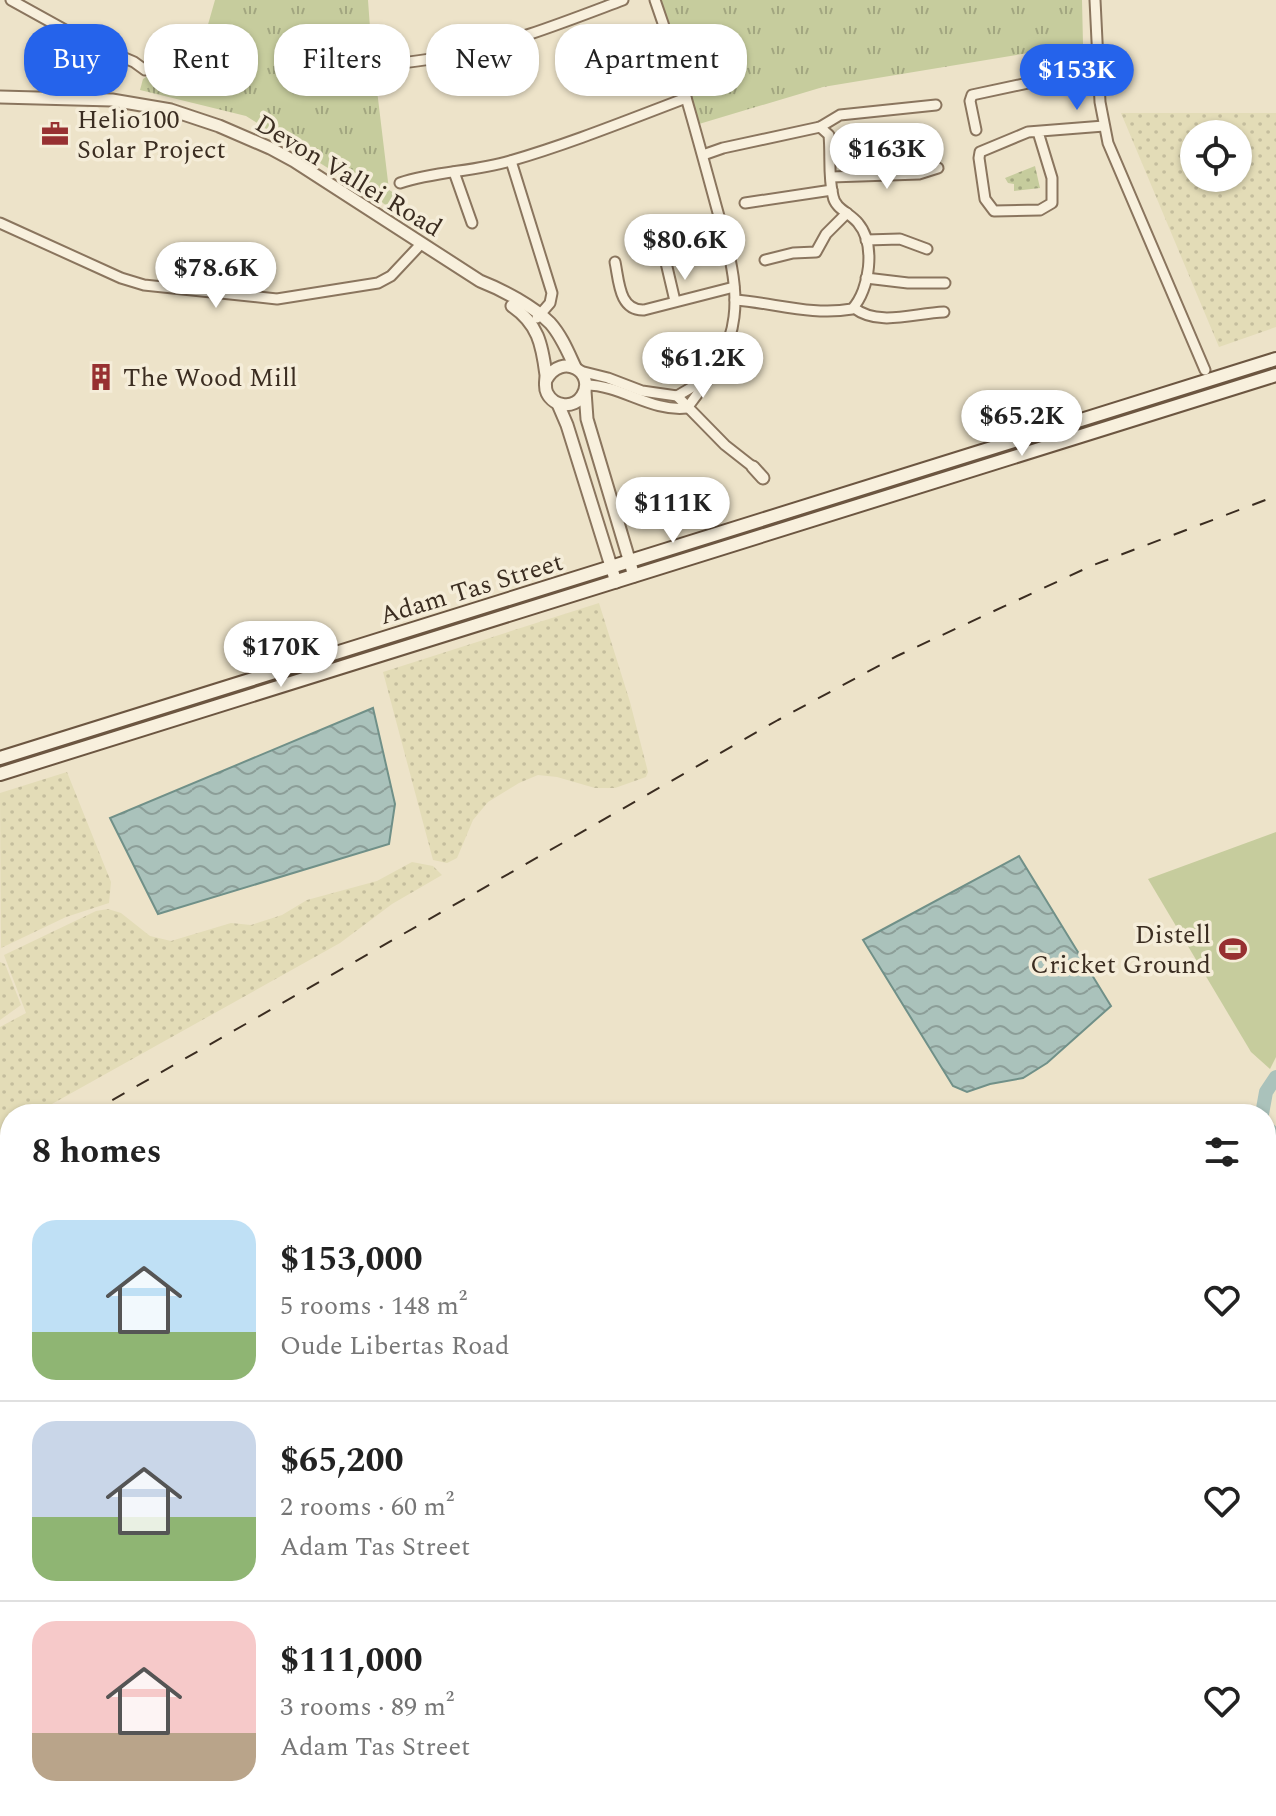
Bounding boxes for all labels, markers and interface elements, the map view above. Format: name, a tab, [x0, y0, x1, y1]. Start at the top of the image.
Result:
chip: Buy	[24, 24, 128, 96]
chip: Rent	[144, 24, 258, 96]
chip: Filters	[274, 24, 410, 96]
chip: New	[426, 24, 539, 96]
chip: Apartment	[555, 24, 747, 96]
pin: $153K	[1021, 44, 1133, 112]
text: $153K	[1038, 50, 1116, 90]
place label: Helio100 Solar Project	[77, 100, 226, 170]
street label: Devon Vallei Road	[247, 104, 450, 248]
office icon: Helio100 Solar Project	[40, 119, 70, 149]
map controls	[1180, 120, 1252, 192]
button: locate	[1180, 120, 1252, 192]
pin: $163K	[831, 123, 943, 191]
text: $163K	[848, 129, 926, 169]
pin: $80.6K	[620, 214, 750, 282]
text: $80.6K	[642, 220, 728, 260]
pin: $78.6K	[151, 242, 281, 310]
text: $78.6K	[173, 248, 259, 288]
pin: $61.2K	[638, 332, 768, 400]
text: $61.2K	[660, 338, 746, 378]
place label: The Wood Mill	[123, 358, 297, 398]
building icon: The Wood Mill	[86, 362, 116, 392]
pin: $65.2K	[957, 390, 1087, 458]
text: $65.2K	[979, 396, 1065, 436]
pin: $111K	[617, 477, 729, 545]
text: $111K	[634, 483, 712, 523]
street label: Adam Tas Street	[374, 542, 568, 636]
pin: $170K	[225, 621, 337, 689]
text: $170K	[242, 627, 320, 667]
place label: Distell Cricket Ground	[1030, 915, 1211, 985]
sports icon: Distell Cricket Ground	[1218, 934, 1248, 964]
text: 8 homes	[32, 1126, 162, 1178]
icon: filters	[1200, 1130, 1244, 1174]
text: $153,000	[280, 1234, 423, 1286]
icon: home	[96, 1252, 192, 1348]
icon: heart	[1200, 1278, 1244, 1322]
text: 5 rooms · 148 m²	[280, 1286, 467, 1326]
text: Oude Libertas Road	[280, 1326, 510, 1366]
text: $65,200	[280, 1435, 404, 1487]
icon: home	[96, 1453, 192, 1549]
icon: heart	[1200, 1479, 1244, 1523]
text: 2 rooms · 60 m²	[280, 1487, 454, 1527]
text: Adam Tas Street	[280, 1527, 470, 1567]
text: $111,000	[280, 1635, 423, 1687]
icon: home	[96, 1653, 192, 1749]
icon: heart	[1200, 1679, 1244, 1723]
text: 3 rooms · 89 m²	[280, 1687, 454, 1727]
text: Adam Tas Street	[280, 1727, 470, 1767]

